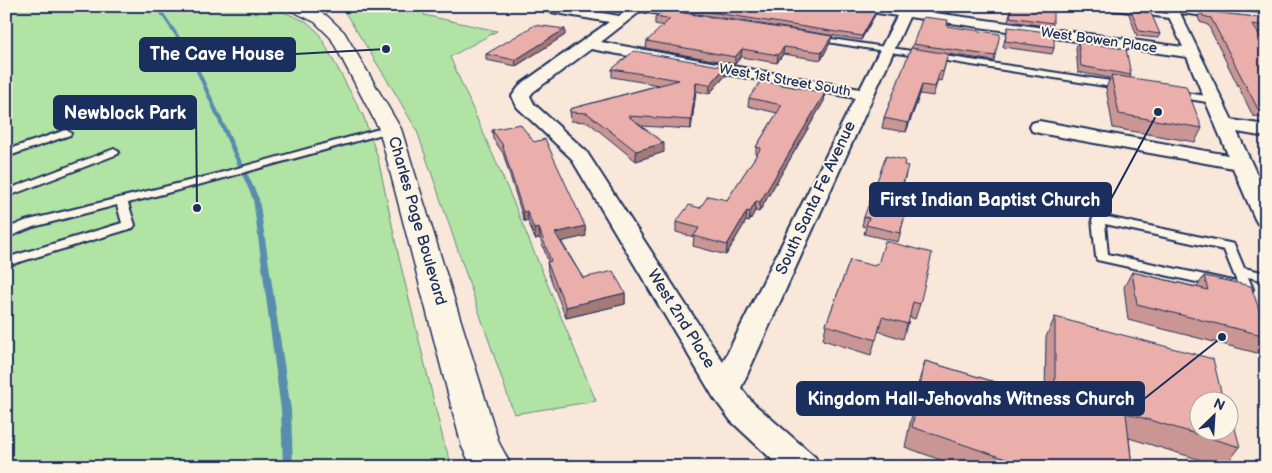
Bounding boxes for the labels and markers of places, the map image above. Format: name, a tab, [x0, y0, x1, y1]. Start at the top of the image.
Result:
callout: The Cave House	[140, 38, 295, 71]
callout: Newblock Park	[54, 96, 196, 129]
callout: First Indian Baptist Church	[870, 183, 1111, 216]
callout: Kingdom Hall-Jehovahs Witness Church	[797, 382, 1144, 415]

